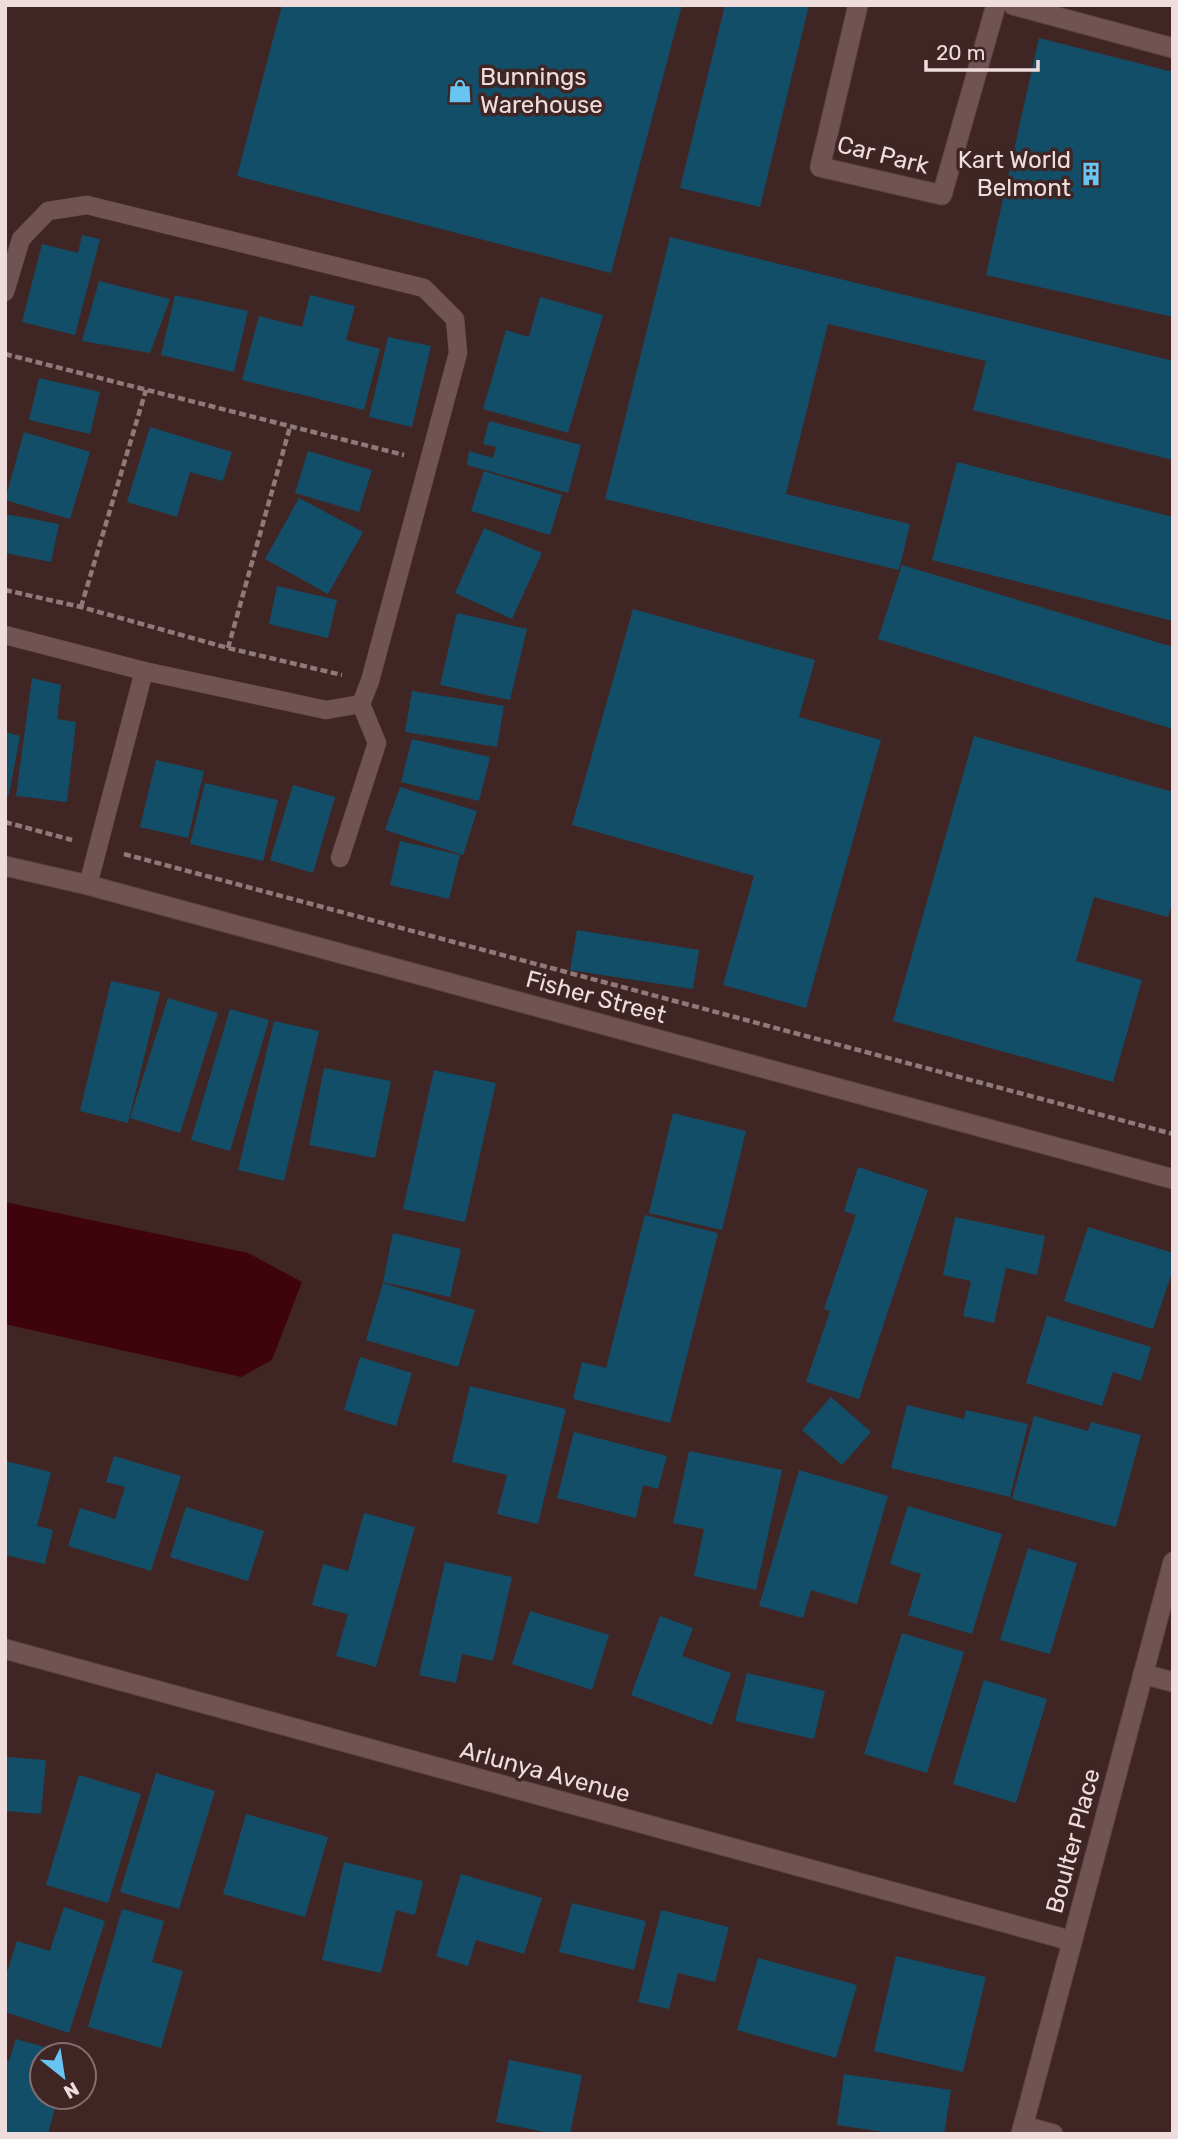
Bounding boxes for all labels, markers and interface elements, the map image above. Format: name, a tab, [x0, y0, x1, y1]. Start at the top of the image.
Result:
scale bar	[926, 28, 1038, 72]
text: 20 m	[936, 40, 985, 65]
place label: Bunnings Warehouse	[480, 63, 603, 119]
shop icon: Bunnings Warehouse	[446, 77, 474, 105]
street label: Car Park	[834, 130, 932, 180]
place label: Kart World Belmont	[958, 146, 1071, 202]
building icon: Kart World Belmont	[1077, 160, 1105, 188]
street label: Fisher Street	[523, 965, 669, 1029]
street label: Arlunya Avenue	[457, 1736, 633, 1808]
street label: Boulter Place	[1040, 1766, 1106, 1916]
north arrow	[28, 2041, 98, 2111]
text: N	[60, 2077, 83, 2104]

